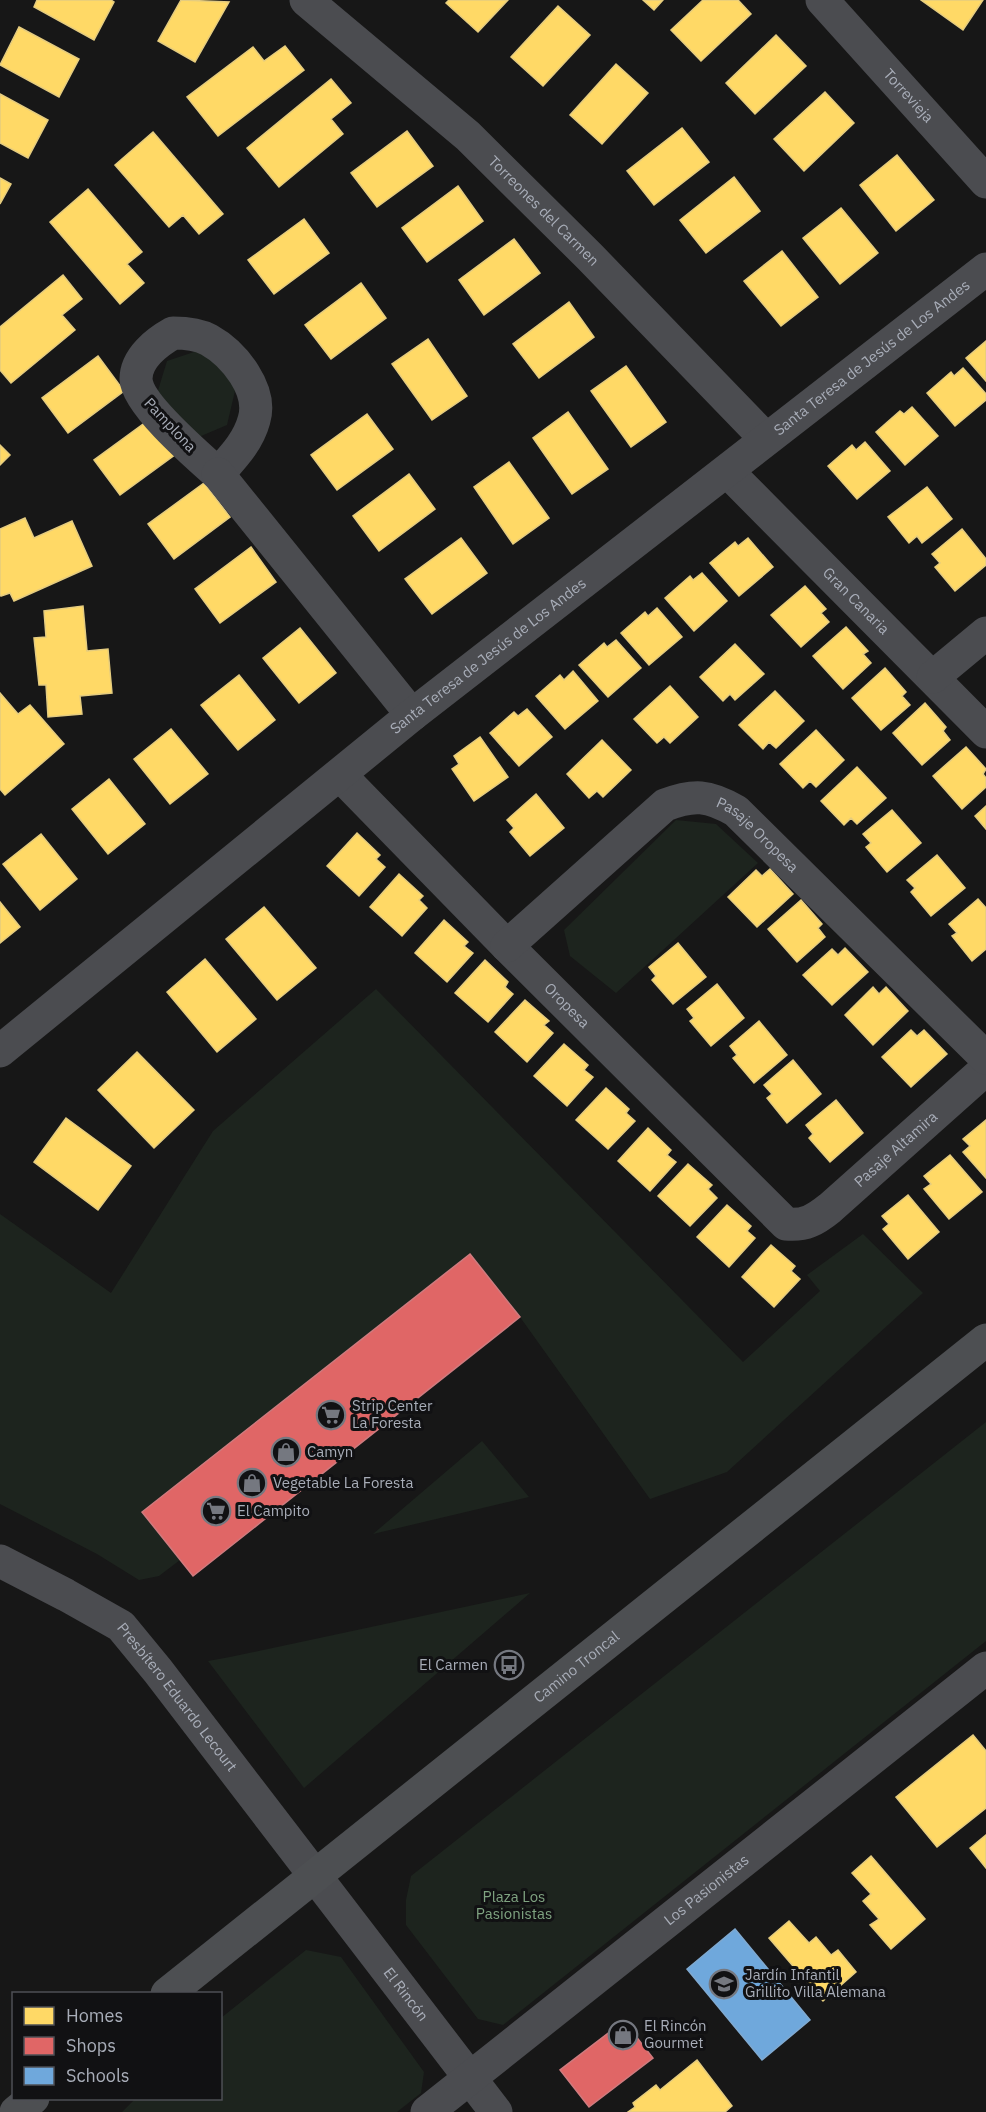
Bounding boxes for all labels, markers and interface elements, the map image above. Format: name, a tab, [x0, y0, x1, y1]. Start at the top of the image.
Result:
street label: Torrevieja	[879, 65, 938, 126]
street label: Torreones del Carmen	[485, 152, 603, 270]
street label: Santa Teresa de Jesús de Los Andes	[770, 275, 973, 439]
street label: Pamplona	[140, 393, 200, 456]
street label: Gran Canaria	[819, 563, 894, 638]
street label: Santa Teresa de Jesús de Los Andes	[386, 573, 590, 738]
street label: Pasaje Oropesa	[714, 793, 803, 876]
street label: Oropesa	[540, 978, 594, 1032]
street label: Pasaje Altamira	[850, 1107, 941, 1191]
place label: Strip Center La Foresta	[352, 1396, 433, 1432]
supermarket icon: Strip Center La Foresta	[315, 1399, 347, 1431]
shop icon: Camyn	[270, 1436, 302, 1468]
place label: Camyn	[307, 1442, 353, 1461]
shop icon: Vegetable La Foresta	[236, 1467, 268, 1499]
place label: Vegetable La Foresta	[273, 1473, 413, 1492]
supermarket icon: El Campito	[200, 1495, 232, 1527]
place label: El Campito	[237, 1501, 310, 1520]
street label: Presbítero Eduardo Lecourt	[113, 1619, 242, 1775]
street label: Camino Troncal	[529, 1627, 623, 1707]
bus stop icon: El Carmen	[493, 1649, 525, 1681]
place label: El Carmen	[419, 1655, 488, 1674]
street label: Los Pasionistas	[660, 1850, 753, 1929]
park label: Plaza Los Pasionistas	[476, 1887, 552, 1923]
street label: El Rincón	[380, 1963, 433, 2025]
place label: Jardín Infantil Grillito Villa Alemana	[745, 1965, 886, 2001]
school or university icon: Jardín Infantil Grillito Villa Alemana	[708, 1968, 740, 2000]
legend	[12, 1992, 222, 2100]
text: Homes	[66, 2004, 123, 2027]
place label: El Rincón Gourmet	[644, 2016, 707, 2052]
shop icon: El Rincón Gourmet	[607, 2019, 639, 2051]
text: Shops	[66, 2034, 116, 2057]
text: Schools	[66, 2064, 130, 2087]

